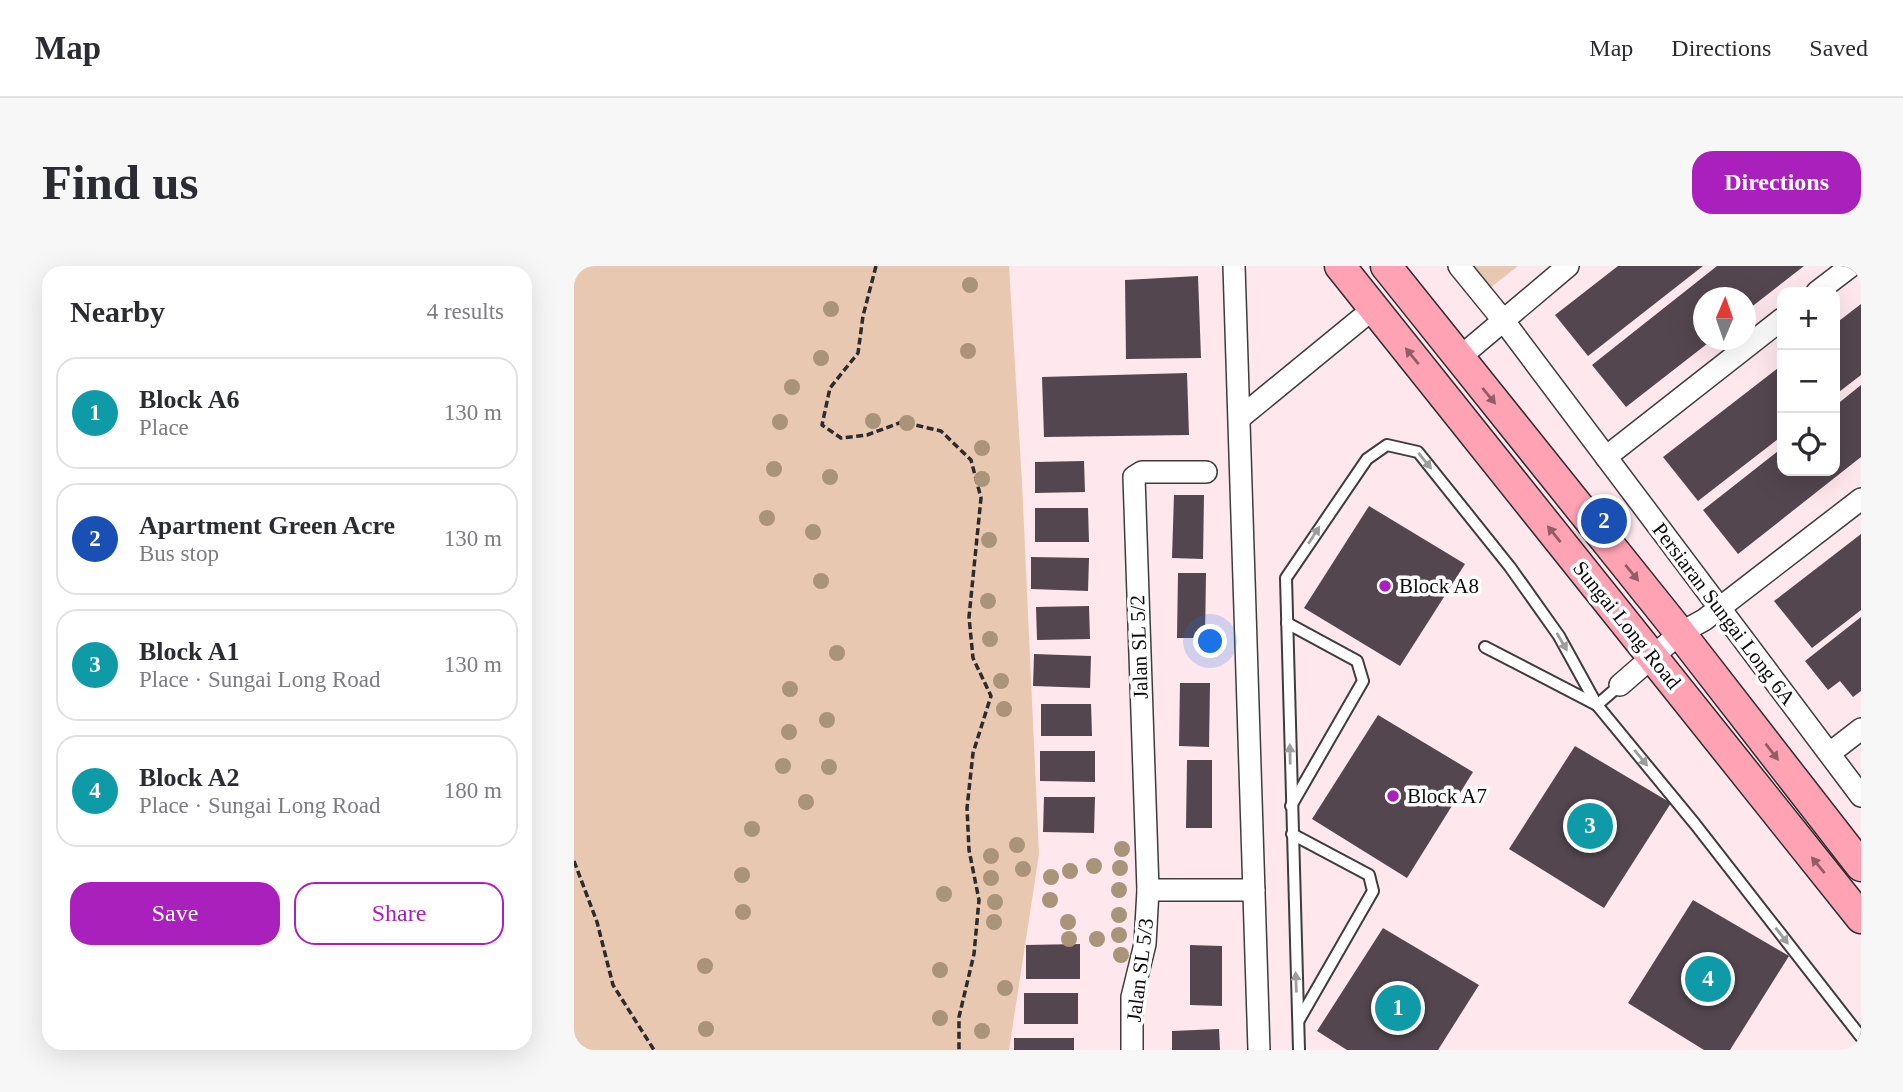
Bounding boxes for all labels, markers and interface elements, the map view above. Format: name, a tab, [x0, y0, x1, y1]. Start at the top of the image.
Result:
text: Map	[35, 30, 101, 66]
text: Map	[1589, 35, 1633, 61]
text: Directions	[1671, 35, 1771, 61]
text: Saved	[1809, 35, 1868, 61]
button: Directions	[1692, 151, 1861, 214]
text: Find us	[42, 155, 199, 210]
north arrow	[1693, 287, 1756, 350]
map controls	[1777, 287, 1840, 476]
button: +	[1777, 287, 1840, 350]
text: Nearby	[70, 295, 165, 328]
text: 4 results	[427, 299, 504, 324]
one-way arrow	[1405, 348, 1420, 365]
button: −	[1777, 350, 1840, 413]
text: Block A6	[139, 385, 239, 414]
one-way arrow	[1482, 387, 1496, 405]
text: 1	[89, 400, 101, 425]
text: 130 m	[444, 400, 502, 425]
button: locate	[1777, 413, 1840, 476]
text: Place	[139, 415, 189, 440]
one-way arrow	[1417, 453, 1432, 470]
pin: 2	[1581, 495, 1627, 547]
text: Apartment Green Acre	[139, 511, 395, 540]
street label: Persiaran Sungai Long 6A	[1648, 518, 1801, 711]
one-way arrow	[1547, 525, 1562, 543]
text: 2	[89, 526, 101, 551]
text: 130 m	[444, 526, 502, 551]
one-way arrow	[1307, 526, 1320, 545]
text: Bus stop	[139, 541, 219, 566]
street label: Sungai Long Road	[1568, 556, 1686, 694]
one-way arrow	[1624, 564, 1639, 582]
place label: Block A8	[1399, 574, 1479, 598]
marker: Block A8	[1377, 578, 1393, 594]
street label: Jalan SL 5/2	[1125, 595, 1153, 699]
your location	[1193, 624, 1227, 658]
one-way arrow	[1556, 633, 1568, 652]
text: Block A1	[139, 637, 239, 666]
text: 3	[89, 652, 101, 677]
text: 130 m	[444, 652, 502, 677]
text: Place · Sungai Long Road	[139, 667, 380, 692]
one-way arrow	[1284, 743, 1296, 765]
one-way arrow	[1765, 743, 1779, 761]
one-way arrow	[1633, 748, 1648, 766]
text: Block A2	[139, 763, 239, 792]
text: 4	[89, 778, 101, 803]
text: 180 m	[444, 778, 502, 803]
place label: Block A7	[1407, 784, 1487, 808]
marker: Block A7	[1385, 788, 1401, 804]
text: Place · Sungai Long Road	[139, 793, 380, 818]
pin: 3	[1567, 800, 1613, 852]
one-way arrow	[1811, 856, 1826, 874]
button: Save	[70, 882, 280, 945]
button: Share	[294, 882, 504, 945]
street label: Jalan SL 5/3	[1122, 917, 1158, 1023]
one-way arrow	[1775, 927, 1789, 945]
pin: 4	[1685, 953, 1731, 1005]
one-way arrow	[1291, 971, 1302, 993]
pin: 1	[1375, 982, 1421, 1034]

